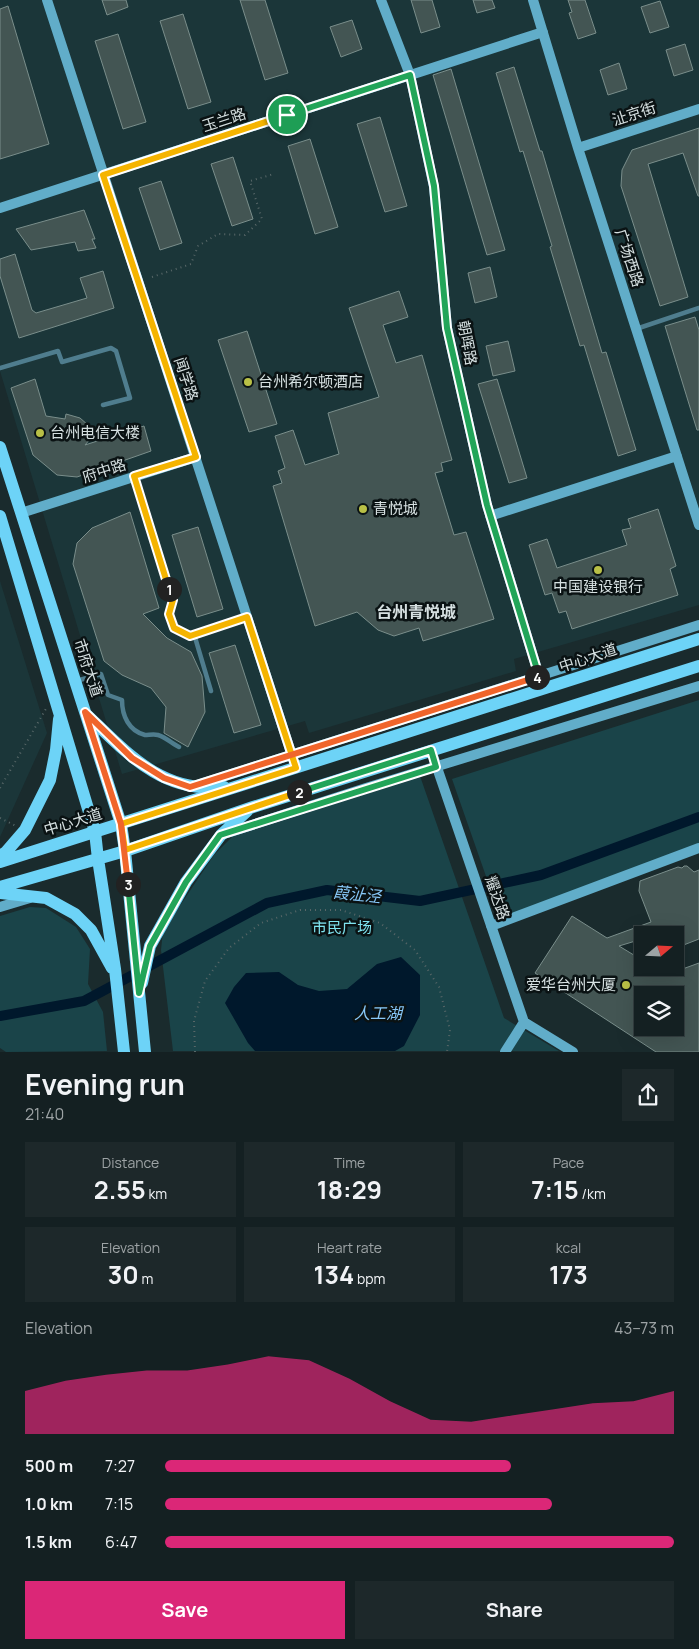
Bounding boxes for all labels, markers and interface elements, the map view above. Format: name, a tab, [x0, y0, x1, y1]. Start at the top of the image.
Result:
pin	[266, 94, 308, 136]
street label: 沚京街	[609, 97, 658, 130]
icon: arrive	[273, 101, 301, 129]
street label: 玉兰路	[199, 103, 248, 136]
street label: 广场西路	[610, 226, 649, 290]
street label: 朝晖路	[453, 319, 482, 367]
street label: 闻学路	[170, 354, 203, 403]
place label: 台州希尔顿酒店	[258, 371, 363, 392]
marker: 台州希尔顿酒店	[242, 376, 254, 388]
place label: 台州电信大楼	[50, 422, 140, 443]
marker: 台州电信大楼	[34, 427, 46, 439]
street label: 府中路	[79, 454, 128, 487]
place label: 青悦城	[373, 498, 418, 519]
marker: 青悦城	[357, 503, 369, 515]
marker: 中国建设银行	[592, 564, 604, 576]
pin: 1	[156, 576, 182, 602]
place label: 中国建设银行	[553, 576, 643, 597]
text: 1	[166, 580, 173, 599]
district label: 台州青悦城	[376, 601, 456, 623]
street label: 市府大道	[69, 636, 108, 700]
street label: 中心大道	[556, 638, 620, 677]
pin: 4	[524, 664, 550, 690]
text: 4	[533, 668, 542, 687]
pin: 2	[286, 780, 312, 804]
text: 2	[295, 783, 304, 802]
street label: 中心大道	[41, 803, 105, 840]
pin: 3	[116, 872, 140, 896]
street label: 耀达路	[480, 873, 515, 923]
text: 3	[124, 875, 133, 894]
water label: 葭沚泾	[332, 881, 384, 908]
park label: 市民广场	[312, 917, 372, 938]
north arrow	[634, 926, 684, 976]
map controls	[634, 926, 684, 1036]
place label: 爱华台州大厦	[526, 974, 616, 995]
marker: 爱华台州大厦	[620, 979, 632, 991]
button: layers	[634, 986, 684, 1036]
water label: 人工湖	[354, 1002, 405, 1024]
text: Evening run	[25, 1065, 185, 1103]
button: share	[622, 1069, 674, 1121]
text: 21:40	[25, 1103, 64, 1125]
text: Distance	[102, 1153, 159, 1172]
text: Time	[334, 1153, 365, 1172]
text: Pace	[553, 1153, 584, 1172]
text: 2.55	[94, 1172, 146, 1207]
text: 18:29	[317, 1172, 382, 1207]
text: 7:15	[531, 1172, 579, 1207]
text: km	[146, 1184, 167, 1203]
text: /km	[579, 1184, 606, 1203]
text: Elevation	[101, 1238, 160, 1257]
text: Heart rate	[317, 1238, 382, 1257]
text: kcal	[556, 1238, 581, 1257]
text: 30	[108, 1257, 139, 1292]
text: 134	[314, 1257, 354, 1292]
text: 173	[549, 1257, 588, 1292]
text: m	[139, 1269, 153, 1288]
text: bpm	[354, 1269, 385, 1288]
text: Elevation	[25, 1317, 93, 1339]
text: 43–73 m	[614, 1317, 674, 1339]
text: 500 m	[25, 1455, 73, 1477]
text: 7:27	[105, 1455, 135, 1477]
text: 1.0 km	[25, 1493, 73, 1515]
text: 7:15	[105, 1493, 133, 1515]
text: 1.5 km	[25, 1531, 72, 1553]
text: 6:47	[105, 1531, 137, 1553]
button: Save	[25, 1581, 345, 1639]
button: Share	[355, 1581, 674, 1639]

